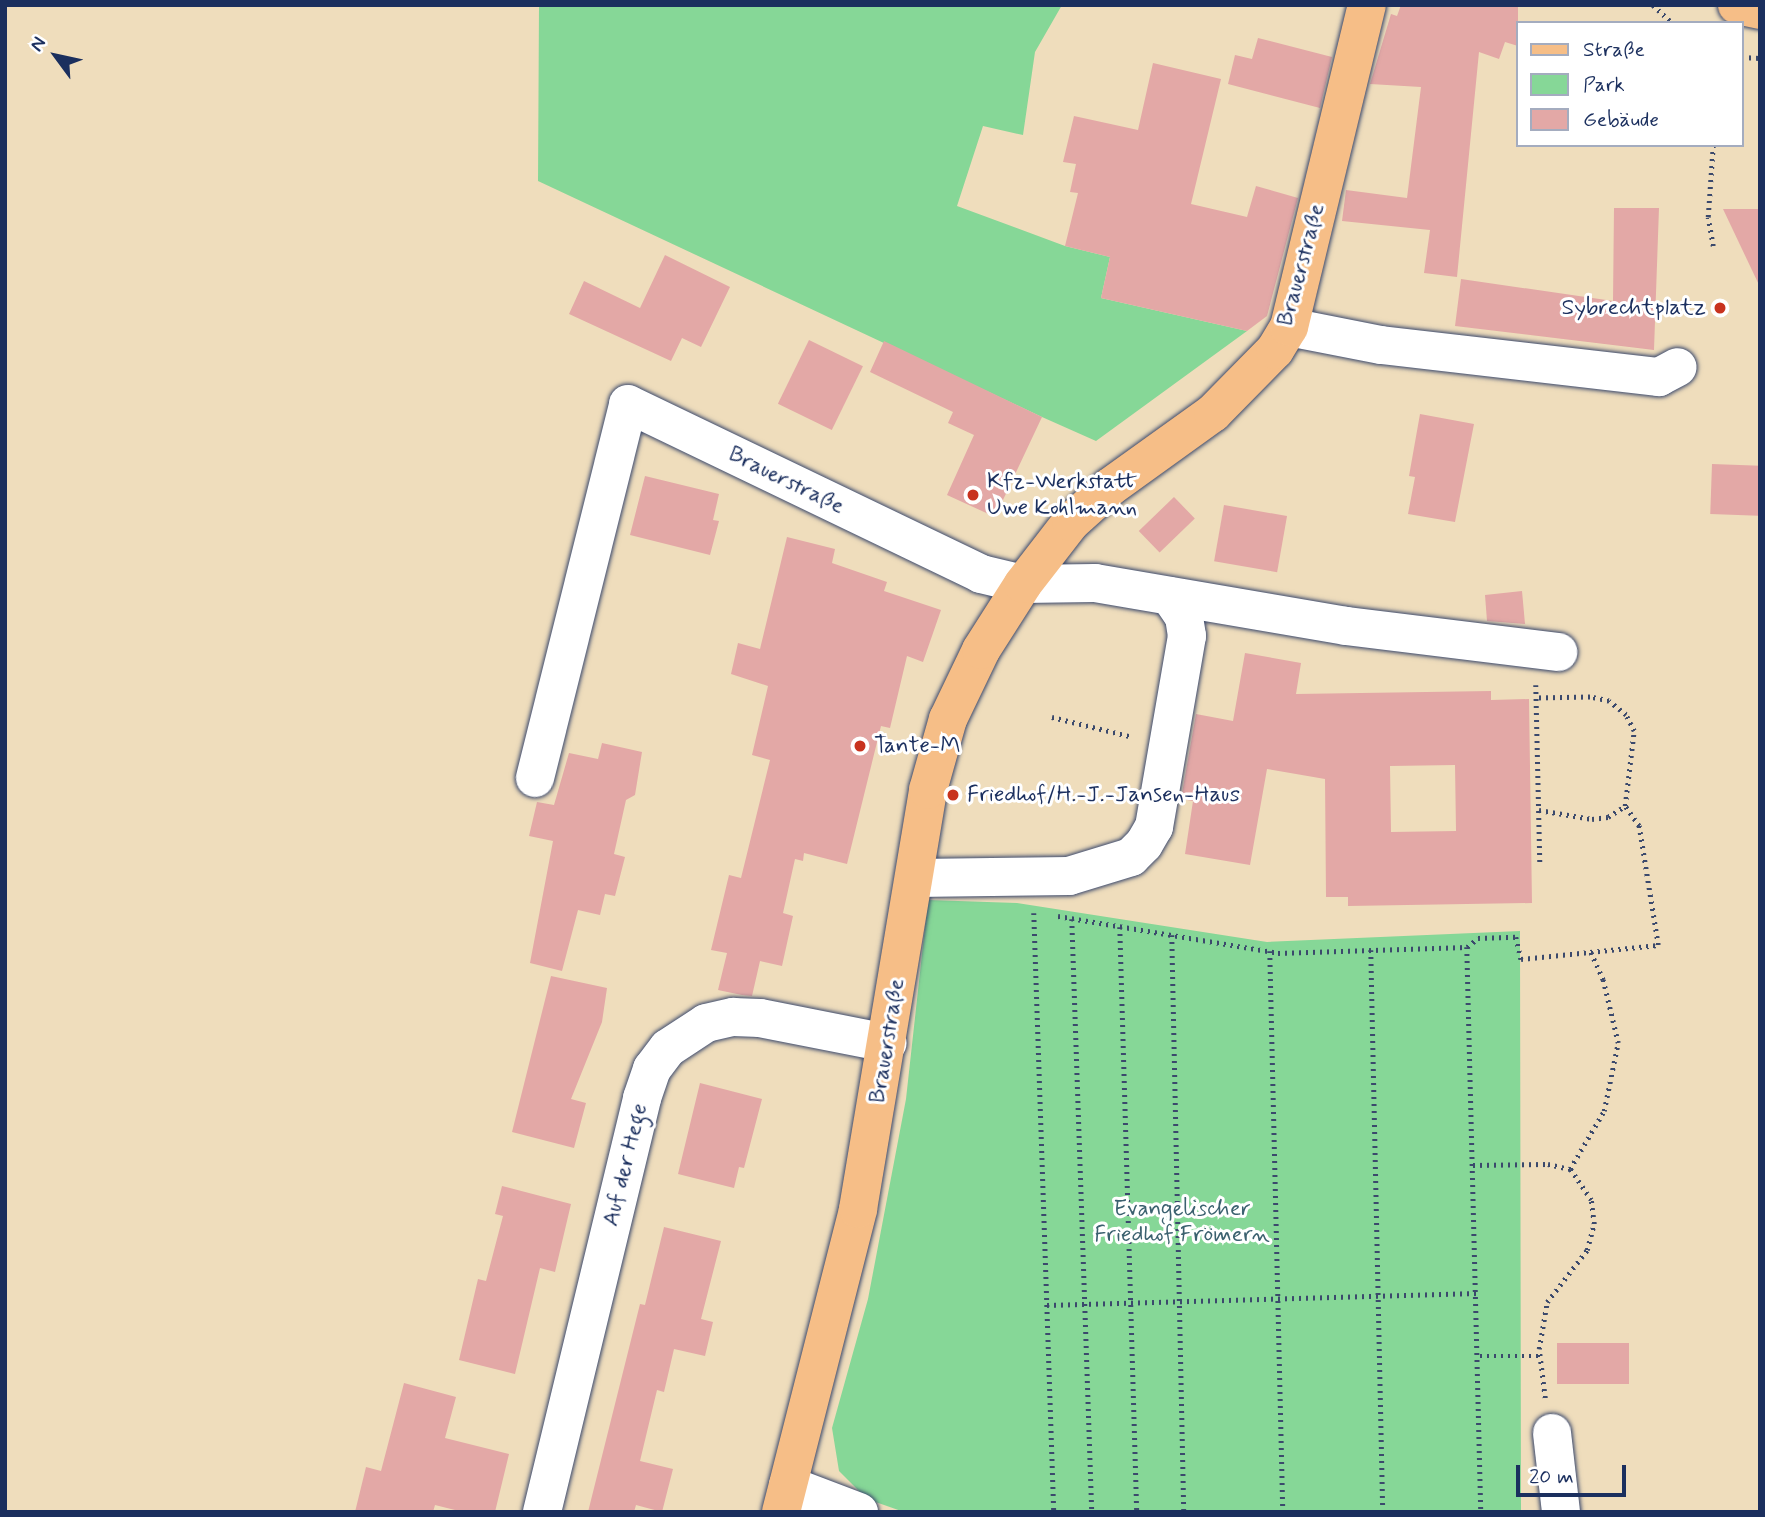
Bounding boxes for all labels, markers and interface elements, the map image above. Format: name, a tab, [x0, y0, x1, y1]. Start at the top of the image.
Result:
north arrow	[21, 21, 91, 91]
legend	[1516, 21, 1744, 147]
text: N	[24, 32, 52, 56]
text: Straße	[1583, 36, 1645, 64]
text: Park	[1583, 71, 1625, 99]
text: Gebäude	[1583, 106, 1659, 134]
street label: Brauerstraße	[1272, 201, 1332, 329]
place label: Sybrechtplatz	[1562, 294, 1706, 322]
marker: Sybrechtplatz	[1712, 300, 1728, 316]
street label: Brauerstraße	[723, 441, 849, 521]
place label: Kfz-Werkstatt Uwe Kohlmann	[987, 468, 1137, 522]
marker: Kfz-Werkstatt Uwe Kohlmann	[965, 487, 981, 503]
place label: Tante-M	[874, 732, 960, 760]
marker: Tante-M	[852, 738, 868, 754]
place label: Friedhof/H.-J.-Jansen-Haus	[967, 781, 1240, 809]
marker: Friedhof/H.-J.-Jansen-Haus	[945, 787, 961, 803]
street label: Brauerstraße	[865, 977, 911, 1105]
street label: Auf der Hege	[598, 1102, 654, 1228]
park label: Evangelischer Friedhof Frömern	[1095, 1195, 1269, 1249]
scale bar	[1520, 1450, 1630, 1494]
text: 20 m	[1529, 1463, 1574, 1491]

